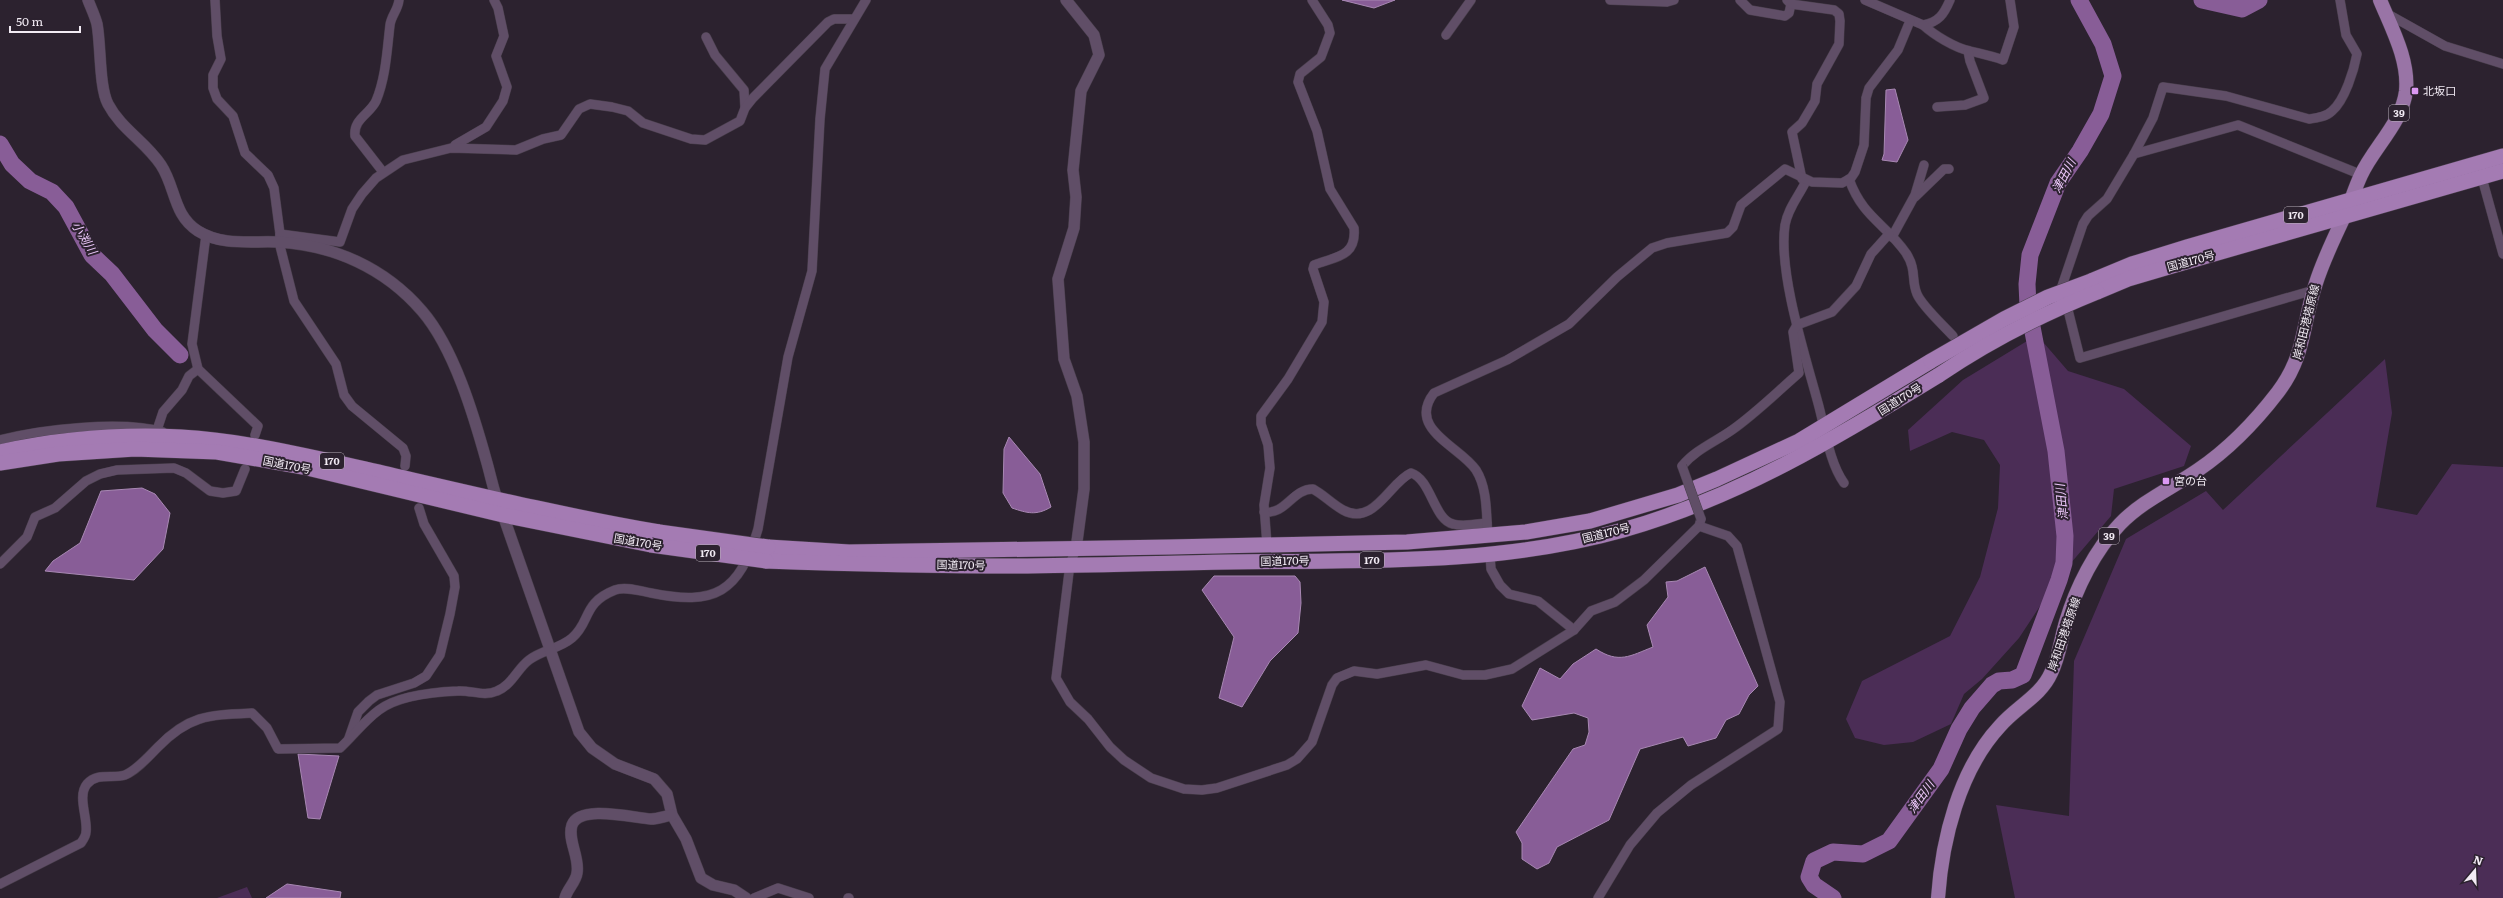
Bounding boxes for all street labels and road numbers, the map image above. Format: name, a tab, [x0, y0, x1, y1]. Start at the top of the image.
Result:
road number: 39	[2389, 105, 2409, 121]
road number: 170	[2284, 207, 2308, 223]
street label: 国道170号	[2165, 246, 2217, 274]
street label: 岸和田港塔原線	[2288, 282, 2322, 361]
street label: 国道170号	[1874, 378, 1925, 418]
street label: 国道170号	[262, 451, 313, 477]
road number: 170	[320, 453, 344, 469]
street label: 国道170号	[1580, 518, 1632, 546]
road number: 39	[2099, 528, 2119, 544]
street label: 国道170号	[613, 529, 664, 553]
road number: 170	[696, 545, 720, 561]
street label: 国道170号	[1260, 552, 1310, 568]
road number: 170	[1360, 552, 1384, 568]
street label: 国道170号	[936, 556, 986, 572]
street label: 岸和田港塔原線	[2043, 595, 2083, 673]

